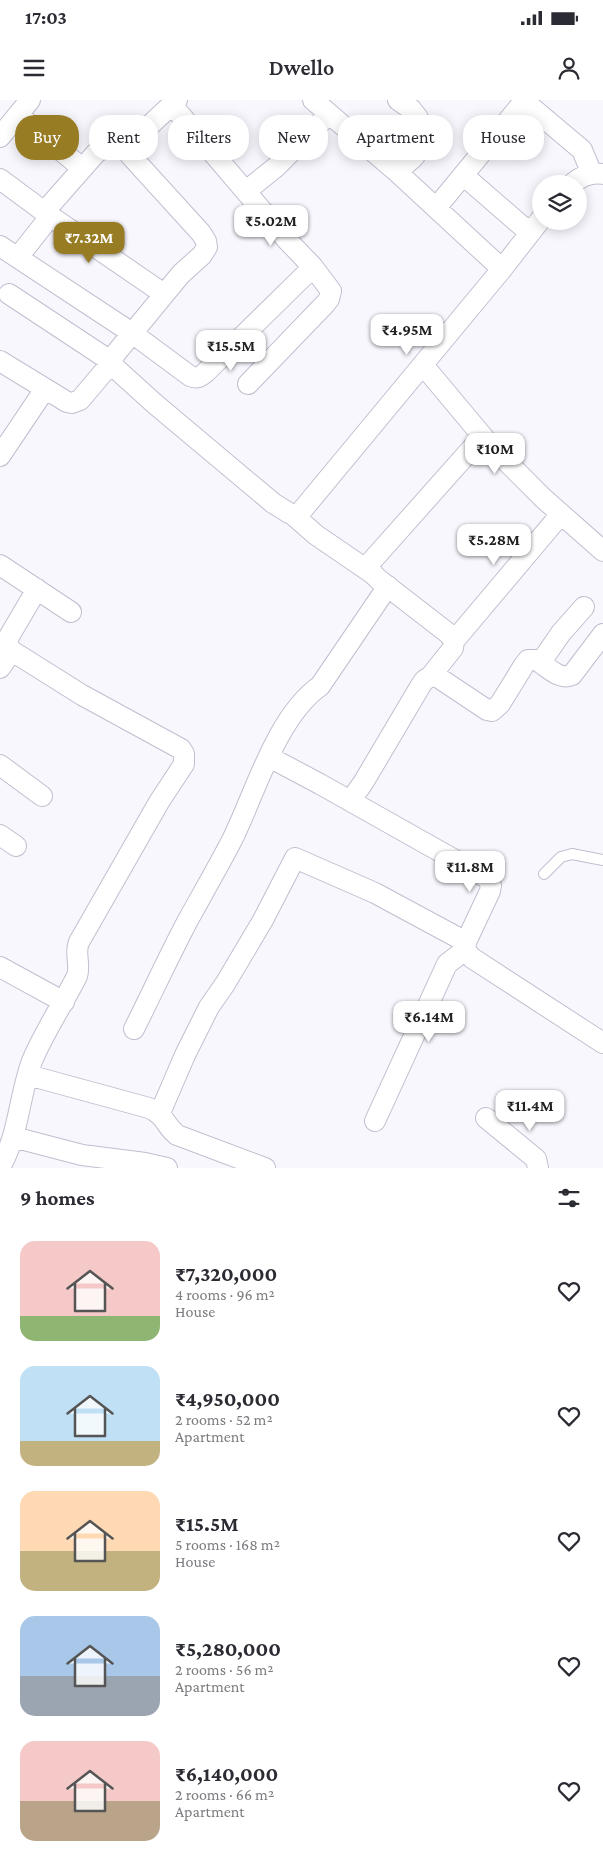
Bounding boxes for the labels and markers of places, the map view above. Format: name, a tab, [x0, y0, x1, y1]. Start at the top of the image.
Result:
pin: ₹5.02M	[230, 204, 312, 247]
pin: ₹7.32M	[48, 221, 130, 264]
pin: ₹4.95M	[366, 314, 448, 356]
pin: ₹15.5M	[190, 330, 272, 372]
pin: ₹10M	[465, 432, 525, 475]
pin: ₹5.28M	[453, 524, 535, 566]
pin: ₹11.8M	[429, 850, 511, 893]
pin: ₹6.14M	[388, 1000, 470, 1043]
pin: ₹11.4M	[489, 1090, 571, 1132]

